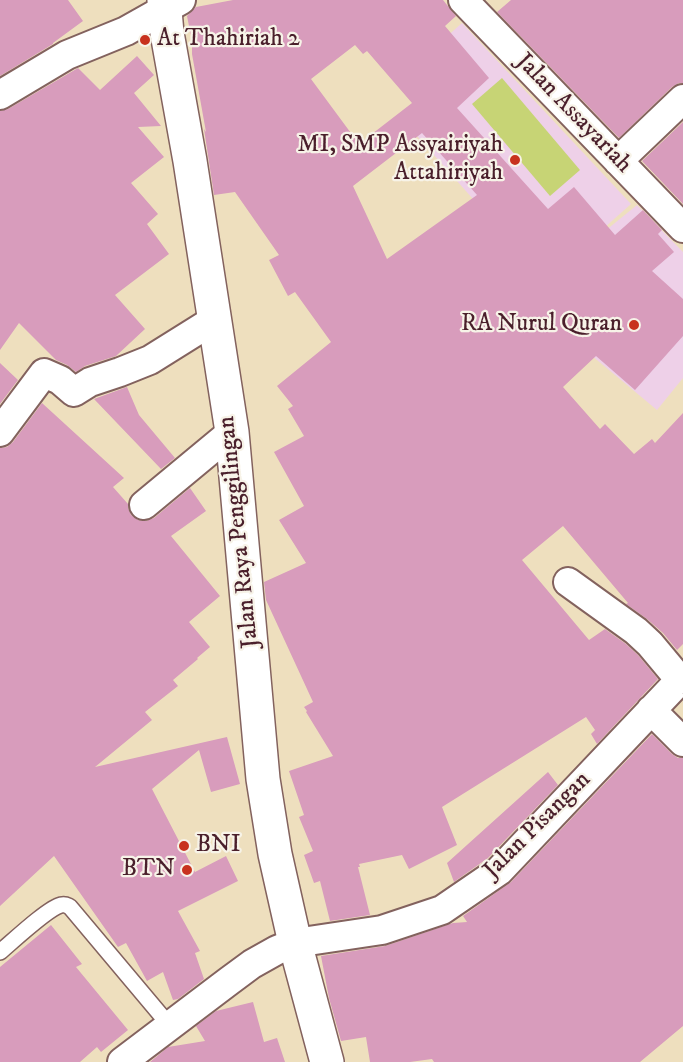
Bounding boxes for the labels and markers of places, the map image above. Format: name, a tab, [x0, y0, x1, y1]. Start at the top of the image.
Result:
place label: At Thahiriah 2	[157, 26, 300, 54]
marker: At Thahiriah 2	[138, 33, 152, 47]
place label: MI, SMP Assyairiyah Attahiriyah	[298, 132, 503, 188]
marker: MI, SMP Assyairiyah Attahiriyah	[508, 153, 522, 167]
place label: RA Nurul Quran	[461, 311, 622, 339]
marker: RA Nurul Quran	[627, 318, 641, 332]
place label: BNI	[196, 832, 241, 860]
marker: BNI	[177, 839, 191, 853]
place label: BTN	[122, 856, 175, 884]
marker: BTN	[180, 863, 194, 877]

